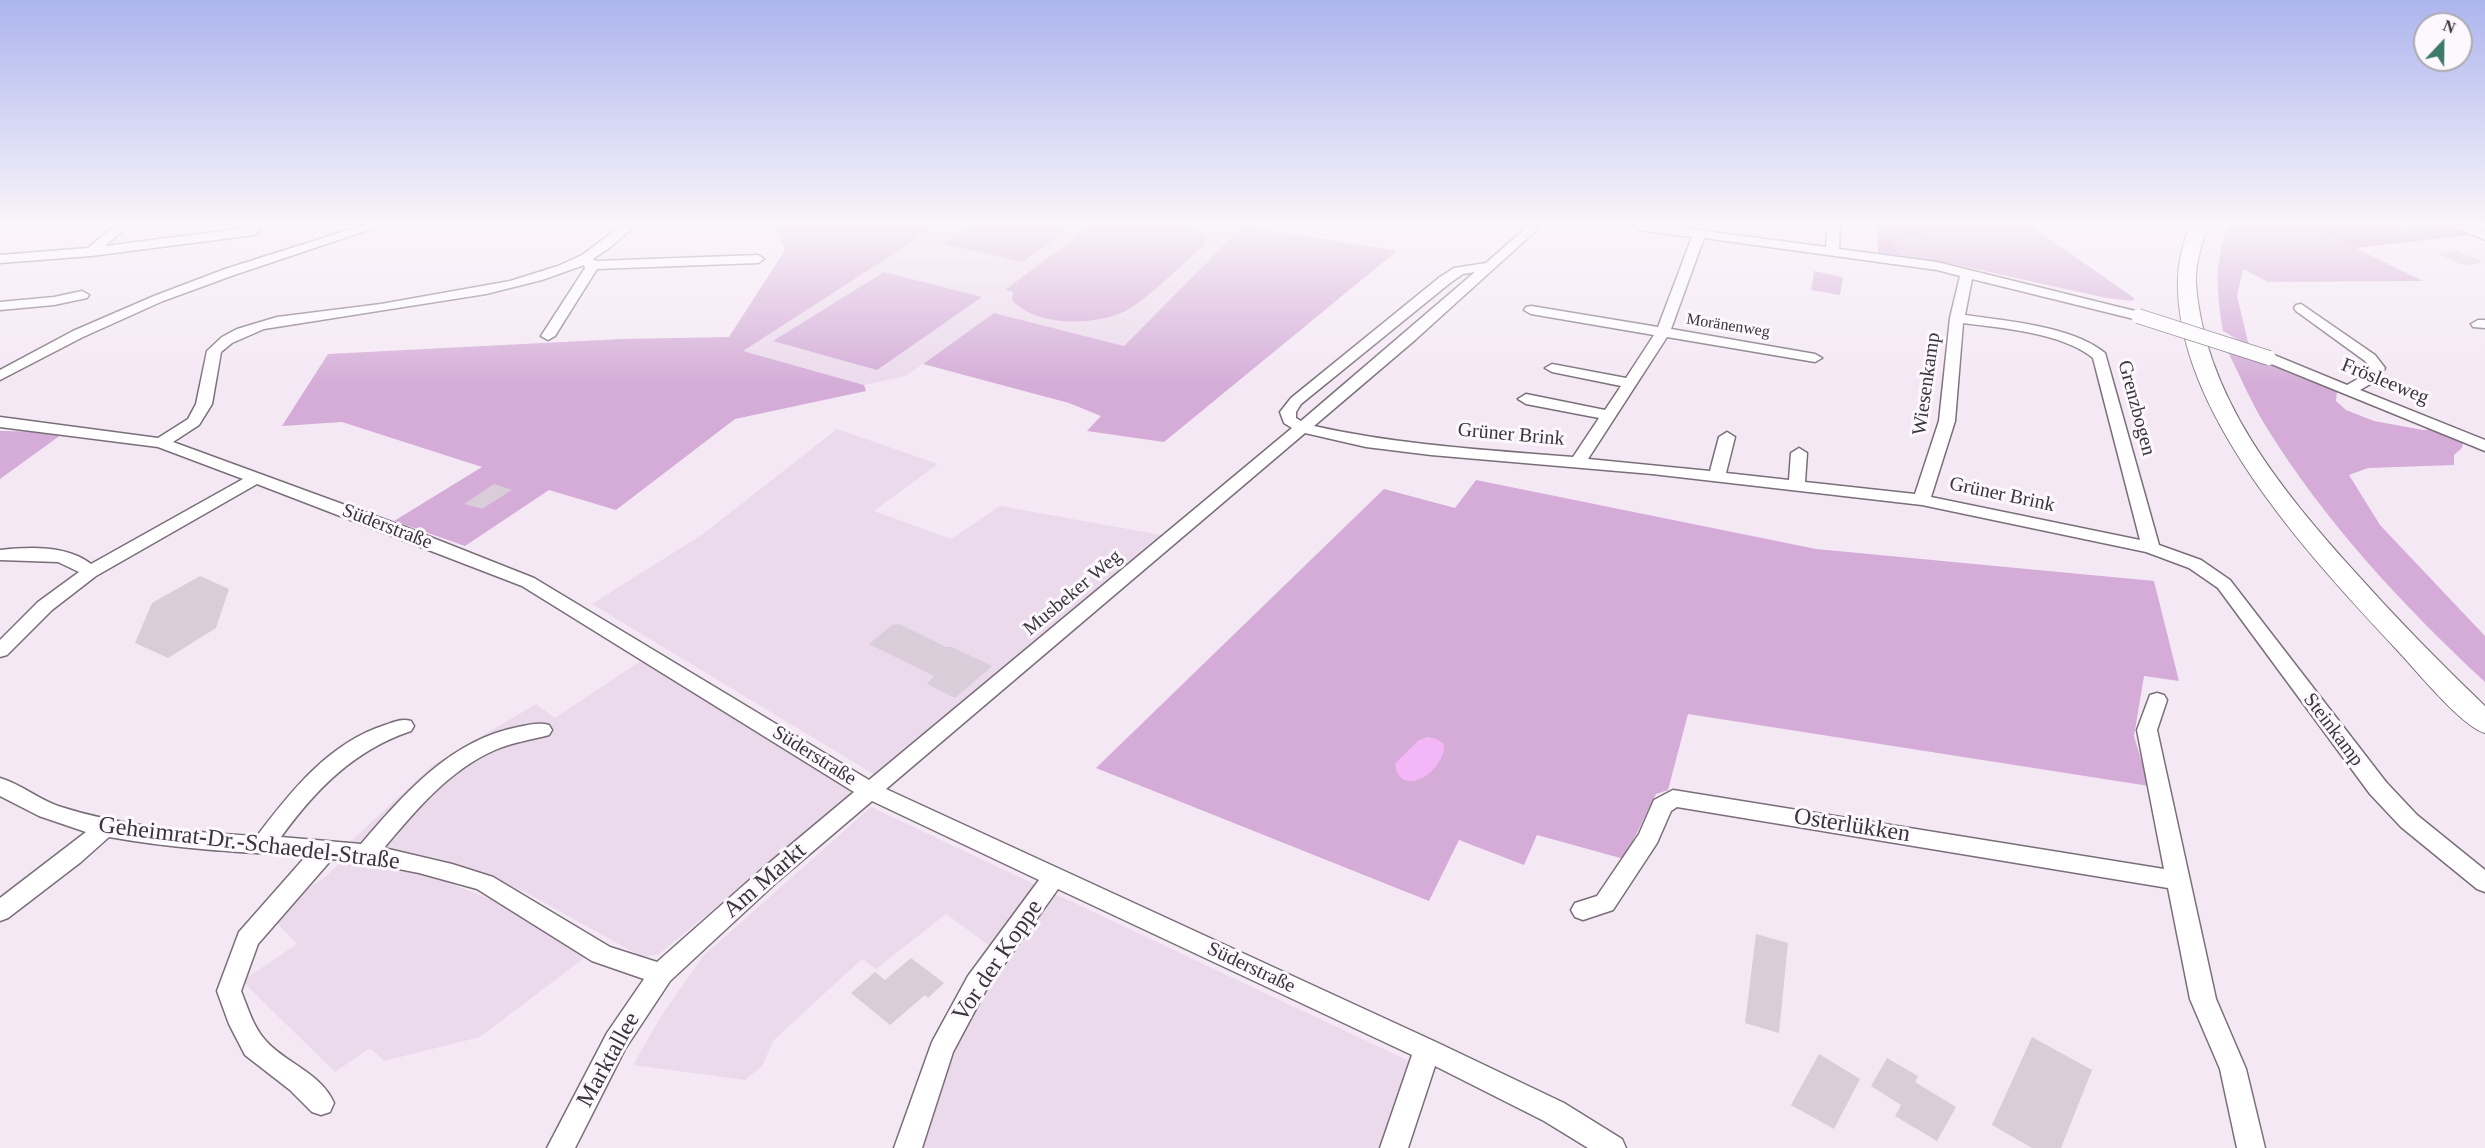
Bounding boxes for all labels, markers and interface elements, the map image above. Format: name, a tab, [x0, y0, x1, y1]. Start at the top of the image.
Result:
north arrow	[2413, 12, 2473, 72]
text: N	[2441, 17, 2458, 37]
street label: Moränenweg	[1685, 310, 1771, 342]
street label: Wiesenkamp	[1908, 331, 1946, 437]
street label: Frösleeweg	[2338, 354, 2432, 410]
street label: Grenzbogen	[2112, 358, 2160, 458]
street label: Grüner Brink	[1457, 418, 1565, 452]
street label: Grüner Brink	[1947, 472, 2057, 518]
street label: Süderstraße	[339, 499, 435, 555]
street label: Musbeker Weg	[1019, 545, 1127, 641]
street label: Steinkamp	[2298, 689, 2368, 771]
street label: Süderstraße	[768, 721, 860, 791]
street label: Osterlükken	[1792, 803, 1912, 849]
street label: Geheimrat-Dr.-Schaedel-Straße	[97, 811, 401, 877]
street label: Am Markt	[718, 837, 812, 925]
street label: Vor der Koppe	[947, 895, 1049, 1027]
street label: Süderstraße	[1203, 937, 1299, 999]
street label: Marktallee	[571, 1008, 647, 1112]

